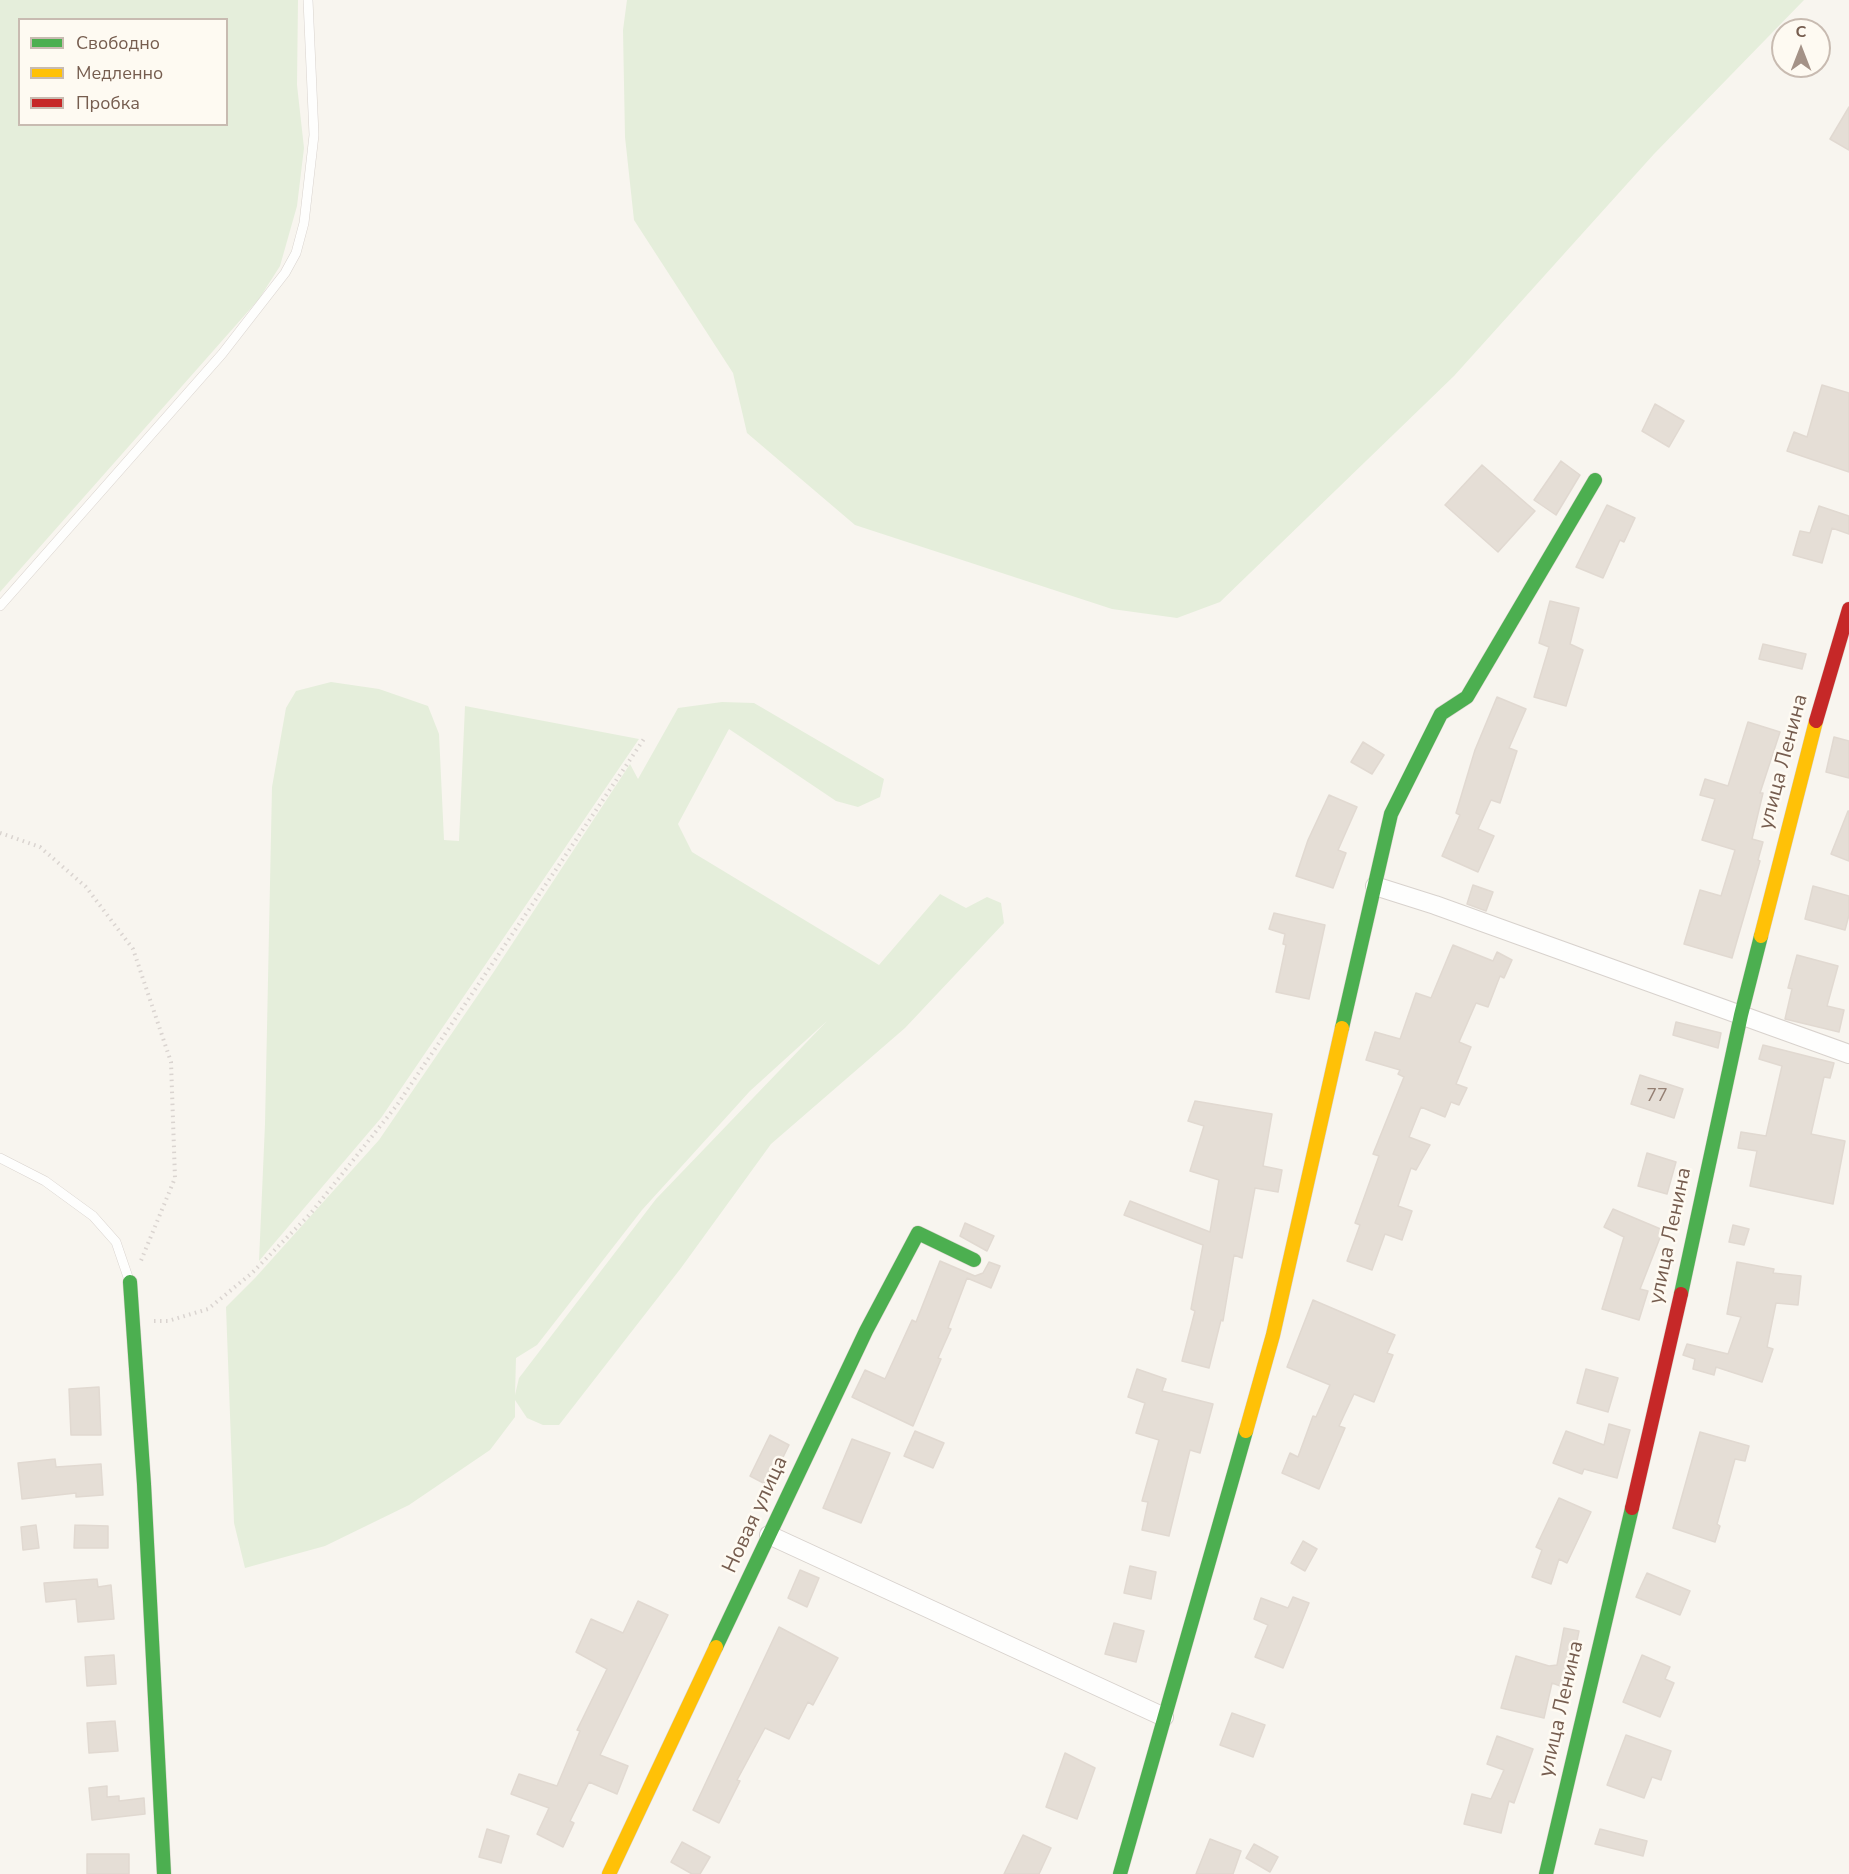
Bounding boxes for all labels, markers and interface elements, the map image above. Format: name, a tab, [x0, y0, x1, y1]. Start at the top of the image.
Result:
legend	[18, 18, 228, 126]
north arrow	[1771, 18, 1831, 78]
text: С	[1796, 21, 1806, 43]
text: Свободно	[76, 31, 160, 55]
text: Медленно	[76, 61, 163, 85]
text: Пробка	[76, 91, 140, 115]
street label: улица Ленина	[1754, 692, 1814, 832]
house number: 77	[1646, 1086, 1668, 1108]
street label: улица Ленина	[1644, 1165, 1698, 1307]
street label: Новая улица	[718, 1453, 794, 1577]
street label: улица Ленина	[1534, 1638, 1590, 1780]

